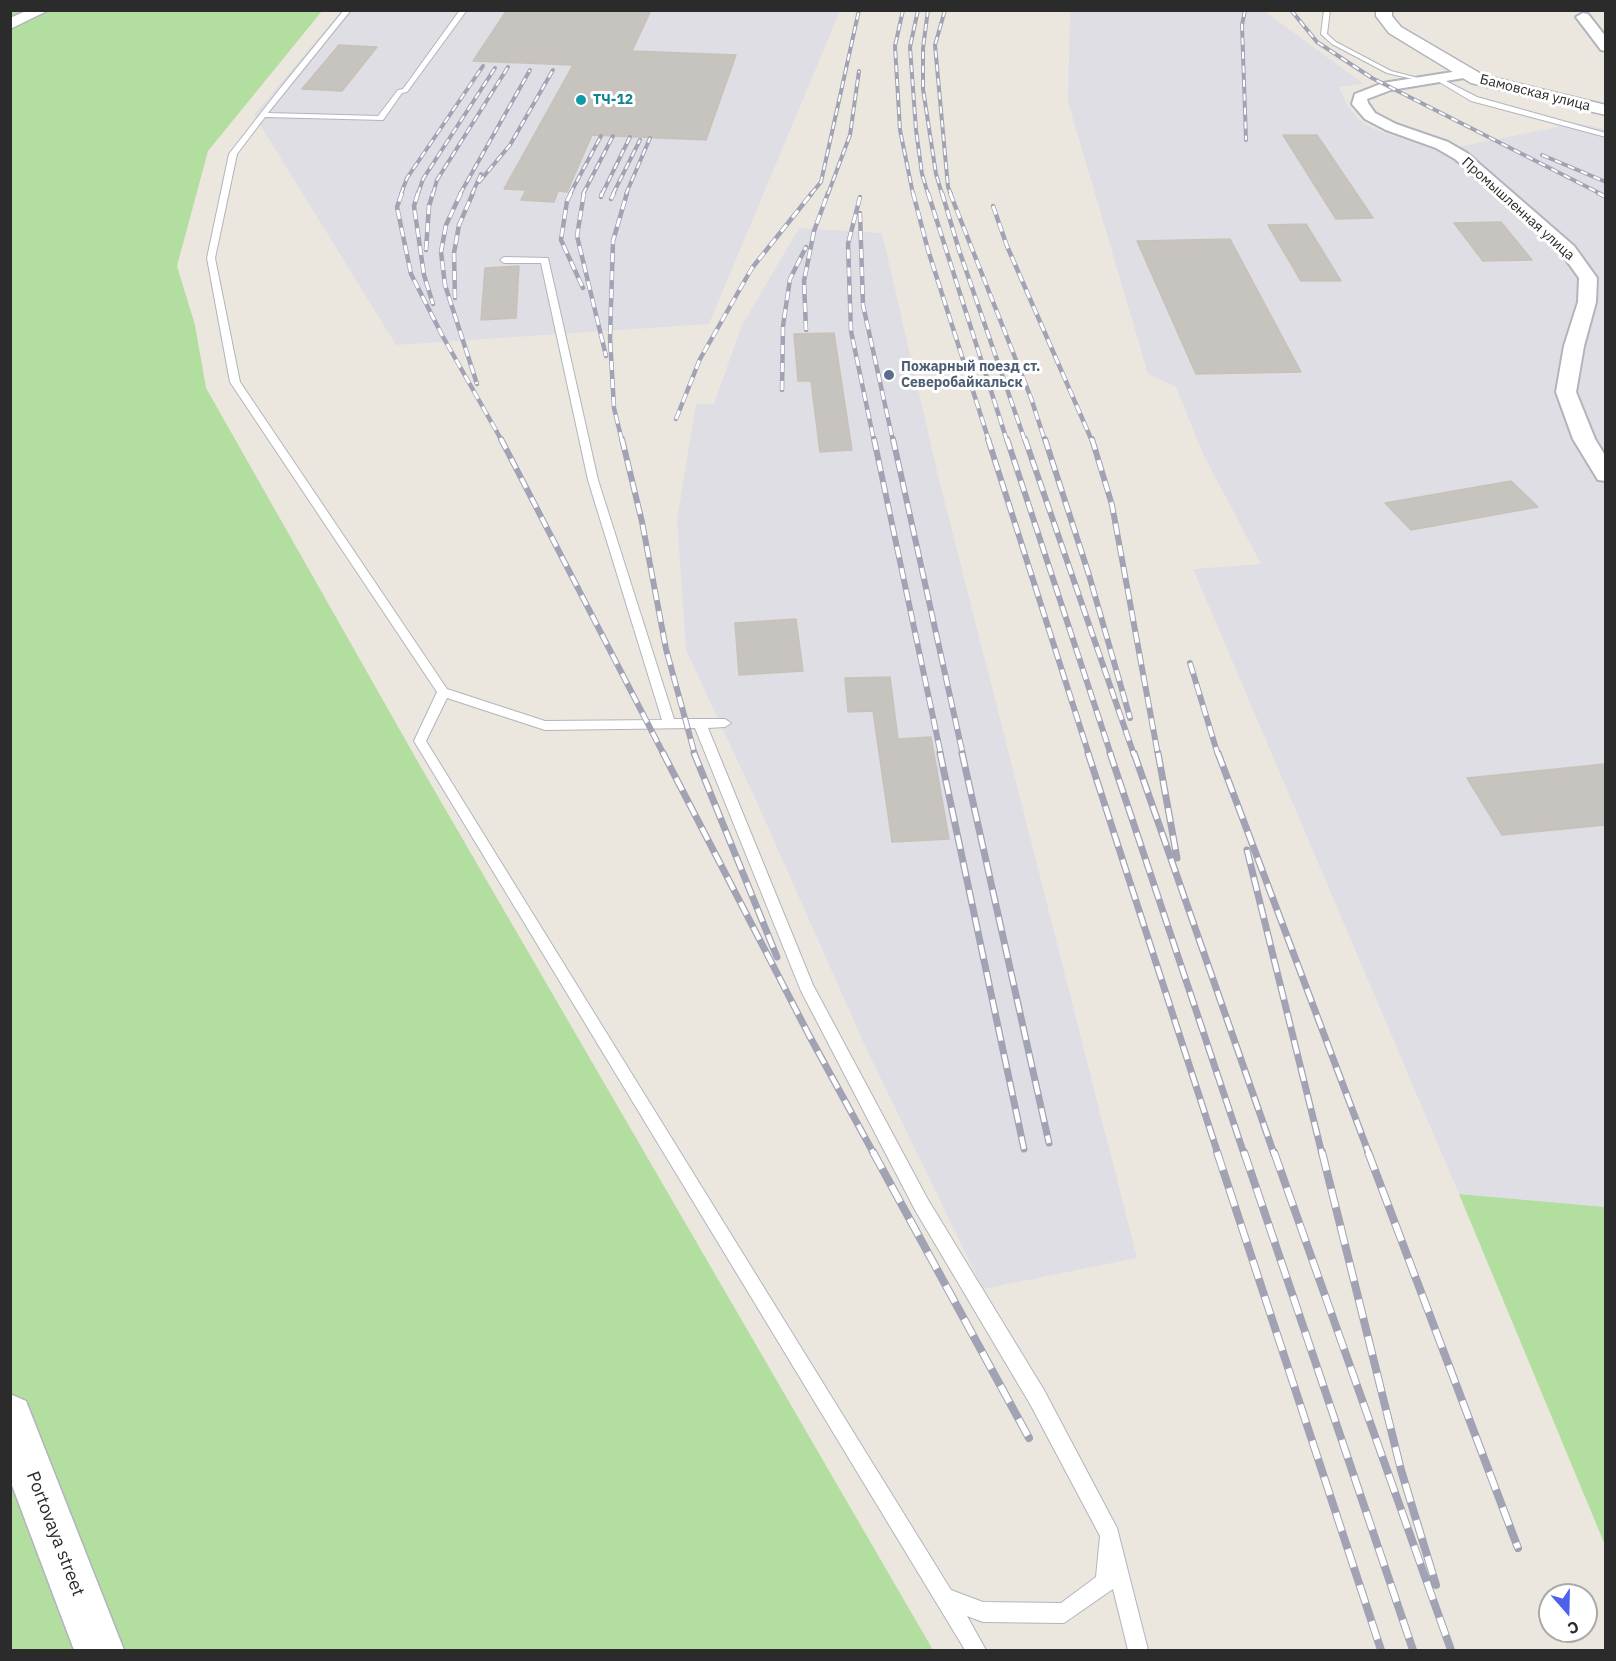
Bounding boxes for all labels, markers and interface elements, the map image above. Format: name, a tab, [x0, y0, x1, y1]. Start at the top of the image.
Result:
street label: Бамовская улица	[1478, 71, 1592, 115]
place label: ТЧ-12	[593, 92, 633, 108]
marker: ТЧ-12	[574, 93, 588, 107]
street label: Промышленная улица	[1458, 154, 1578, 264]
place label: Пожарный поезд ст. Северобайкальск	[901, 359, 1040, 392]
marker: Пожарный поезд ст. Северобайкальск	[882, 368, 896, 382]
street label: Portovaya street	[21, 1469, 89, 1599]
north arrow	[1538, 1583, 1598, 1643]
text: С	[1565, 1617, 1582, 1639]

